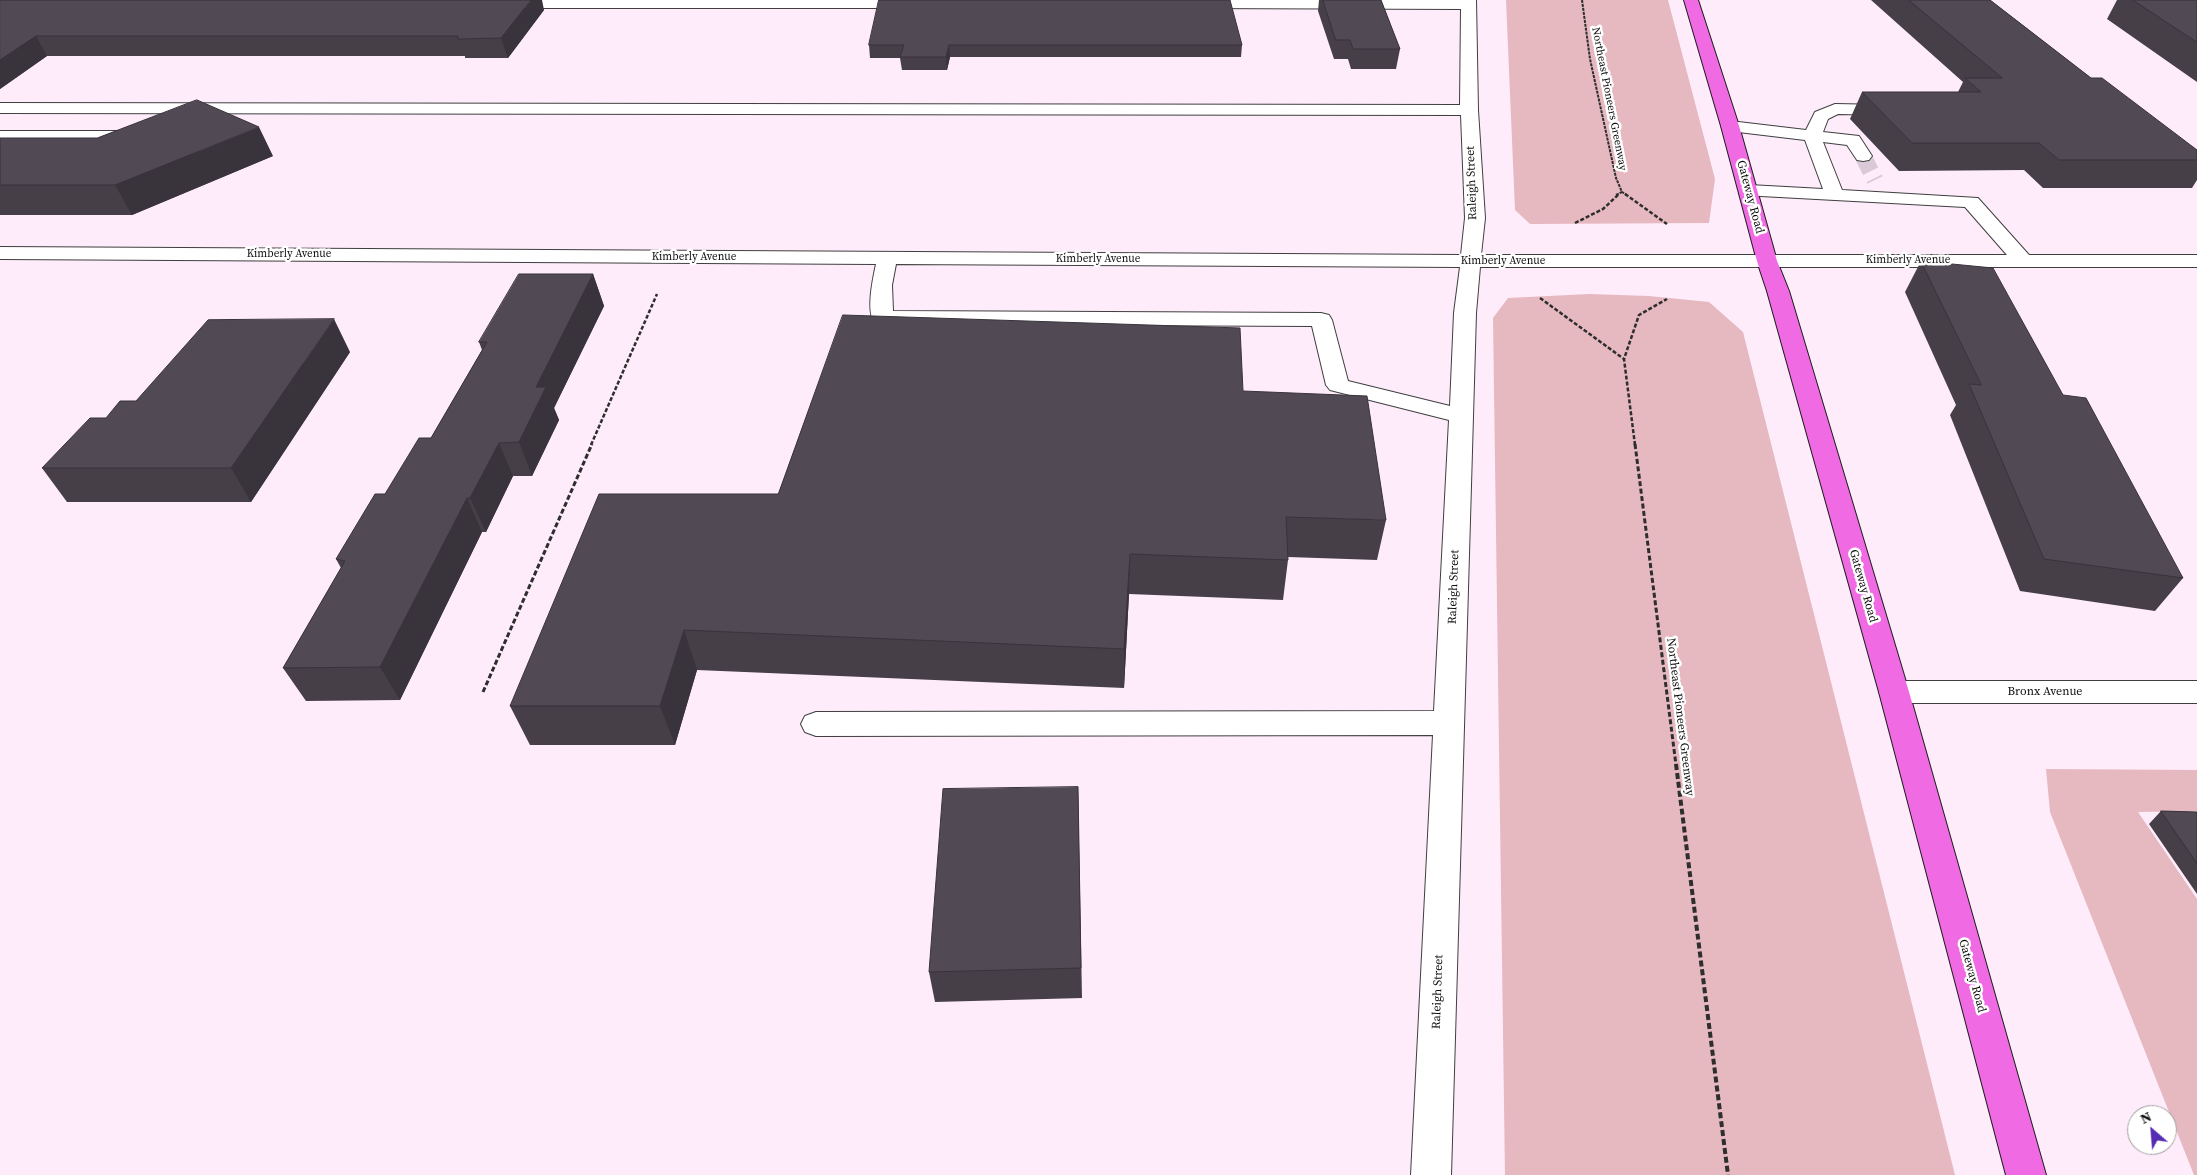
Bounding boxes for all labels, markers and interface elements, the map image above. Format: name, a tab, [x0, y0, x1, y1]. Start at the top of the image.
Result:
street label: Northeast Pioneers Greenway	[1589, 26, 1629, 172]
street label: Raleigh Street	[1464, 146, 1480, 220]
street label: Gateway Road	[1733, 159, 1767, 235]
street label: Kimberly Avenue	[247, 247, 331, 261]
street label: Kimberly Avenue	[652, 250, 736, 264]
street label: Kimberly Avenue	[1056, 252, 1140, 266]
street label: Kimberly Avenue	[1866, 253, 1950, 267]
street label: Kimberly Avenue	[1461, 254, 1545, 268]
street label: Gateway Road	[1846, 548, 1880, 624]
street label: Raleigh Street	[1446, 550, 1462, 624]
street label: Northeast Pioneers Greenway	[1663, 637, 1697, 797]
street label: Bronx Avenue	[2008, 685, 2082, 699]
street label: Gateway Road	[1955, 938, 1989, 1014]
street label: Raleigh Street	[1430, 955, 1446, 1029]
north arrow	[2127, 1105, 2177, 1155]
text: N	[2137, 1106, 2155, 1129]

